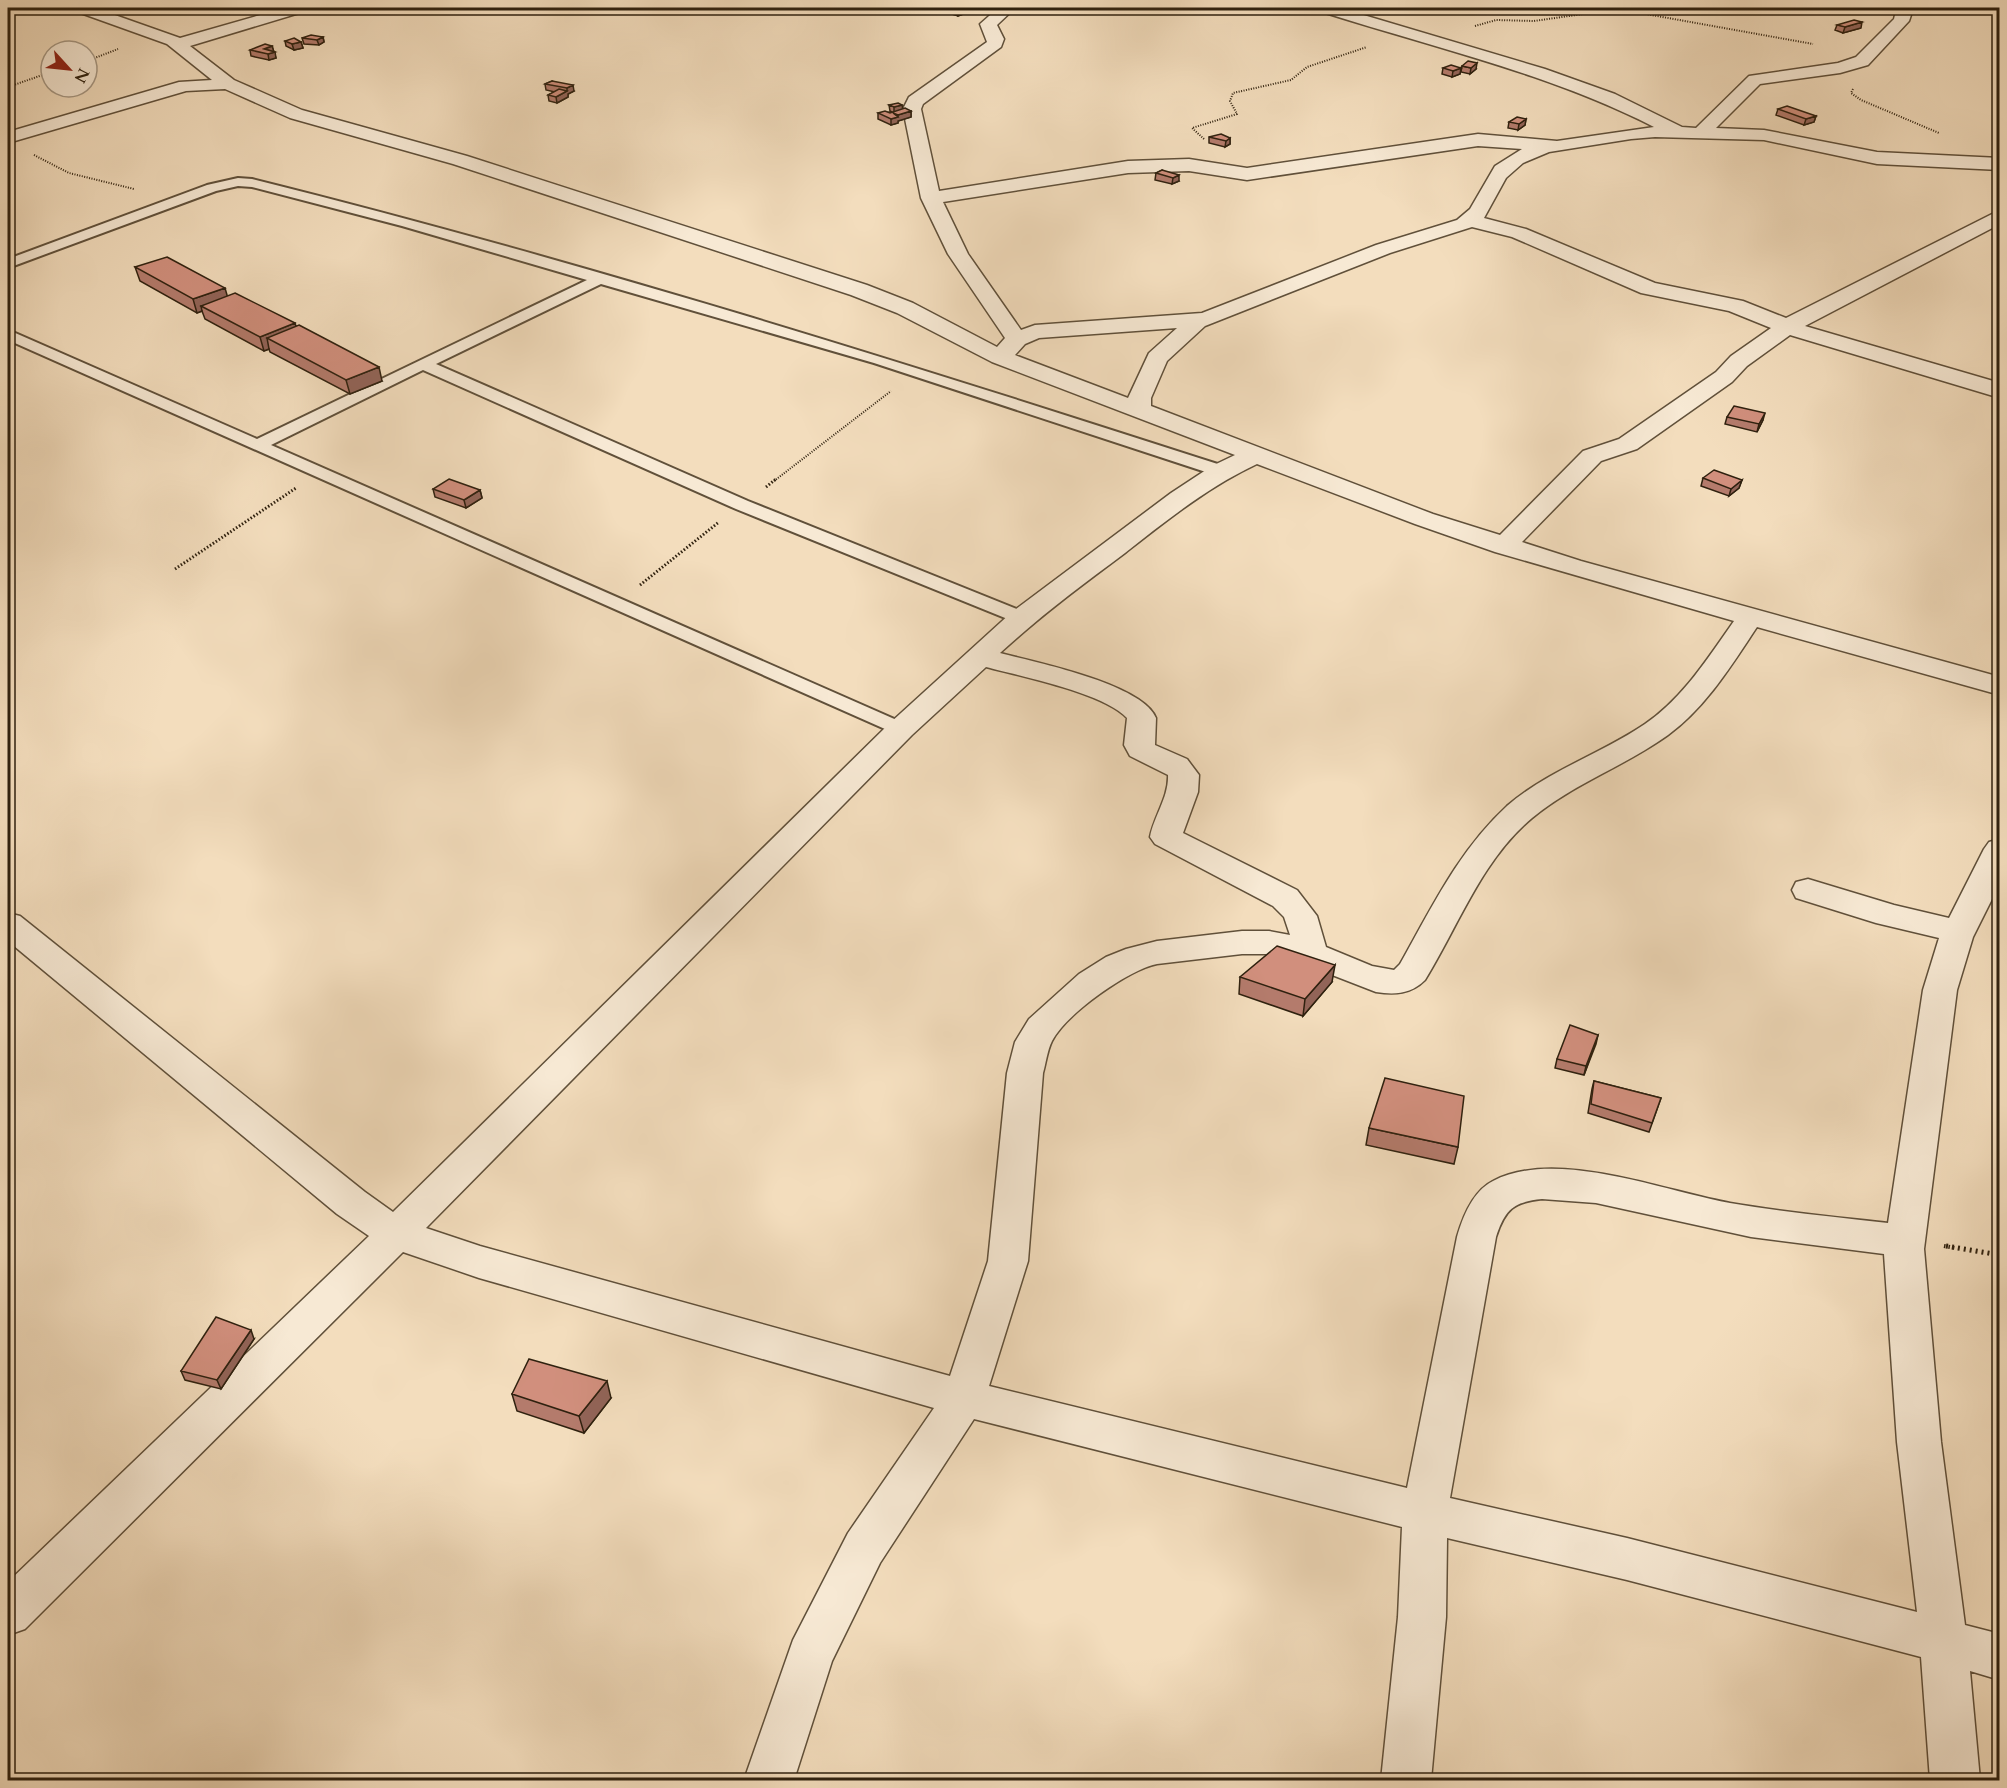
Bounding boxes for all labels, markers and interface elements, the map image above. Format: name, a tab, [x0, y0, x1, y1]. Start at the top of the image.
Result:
north arrow	[39, 39, 99, 99]
text: N	[68, 64, 94, 87]

